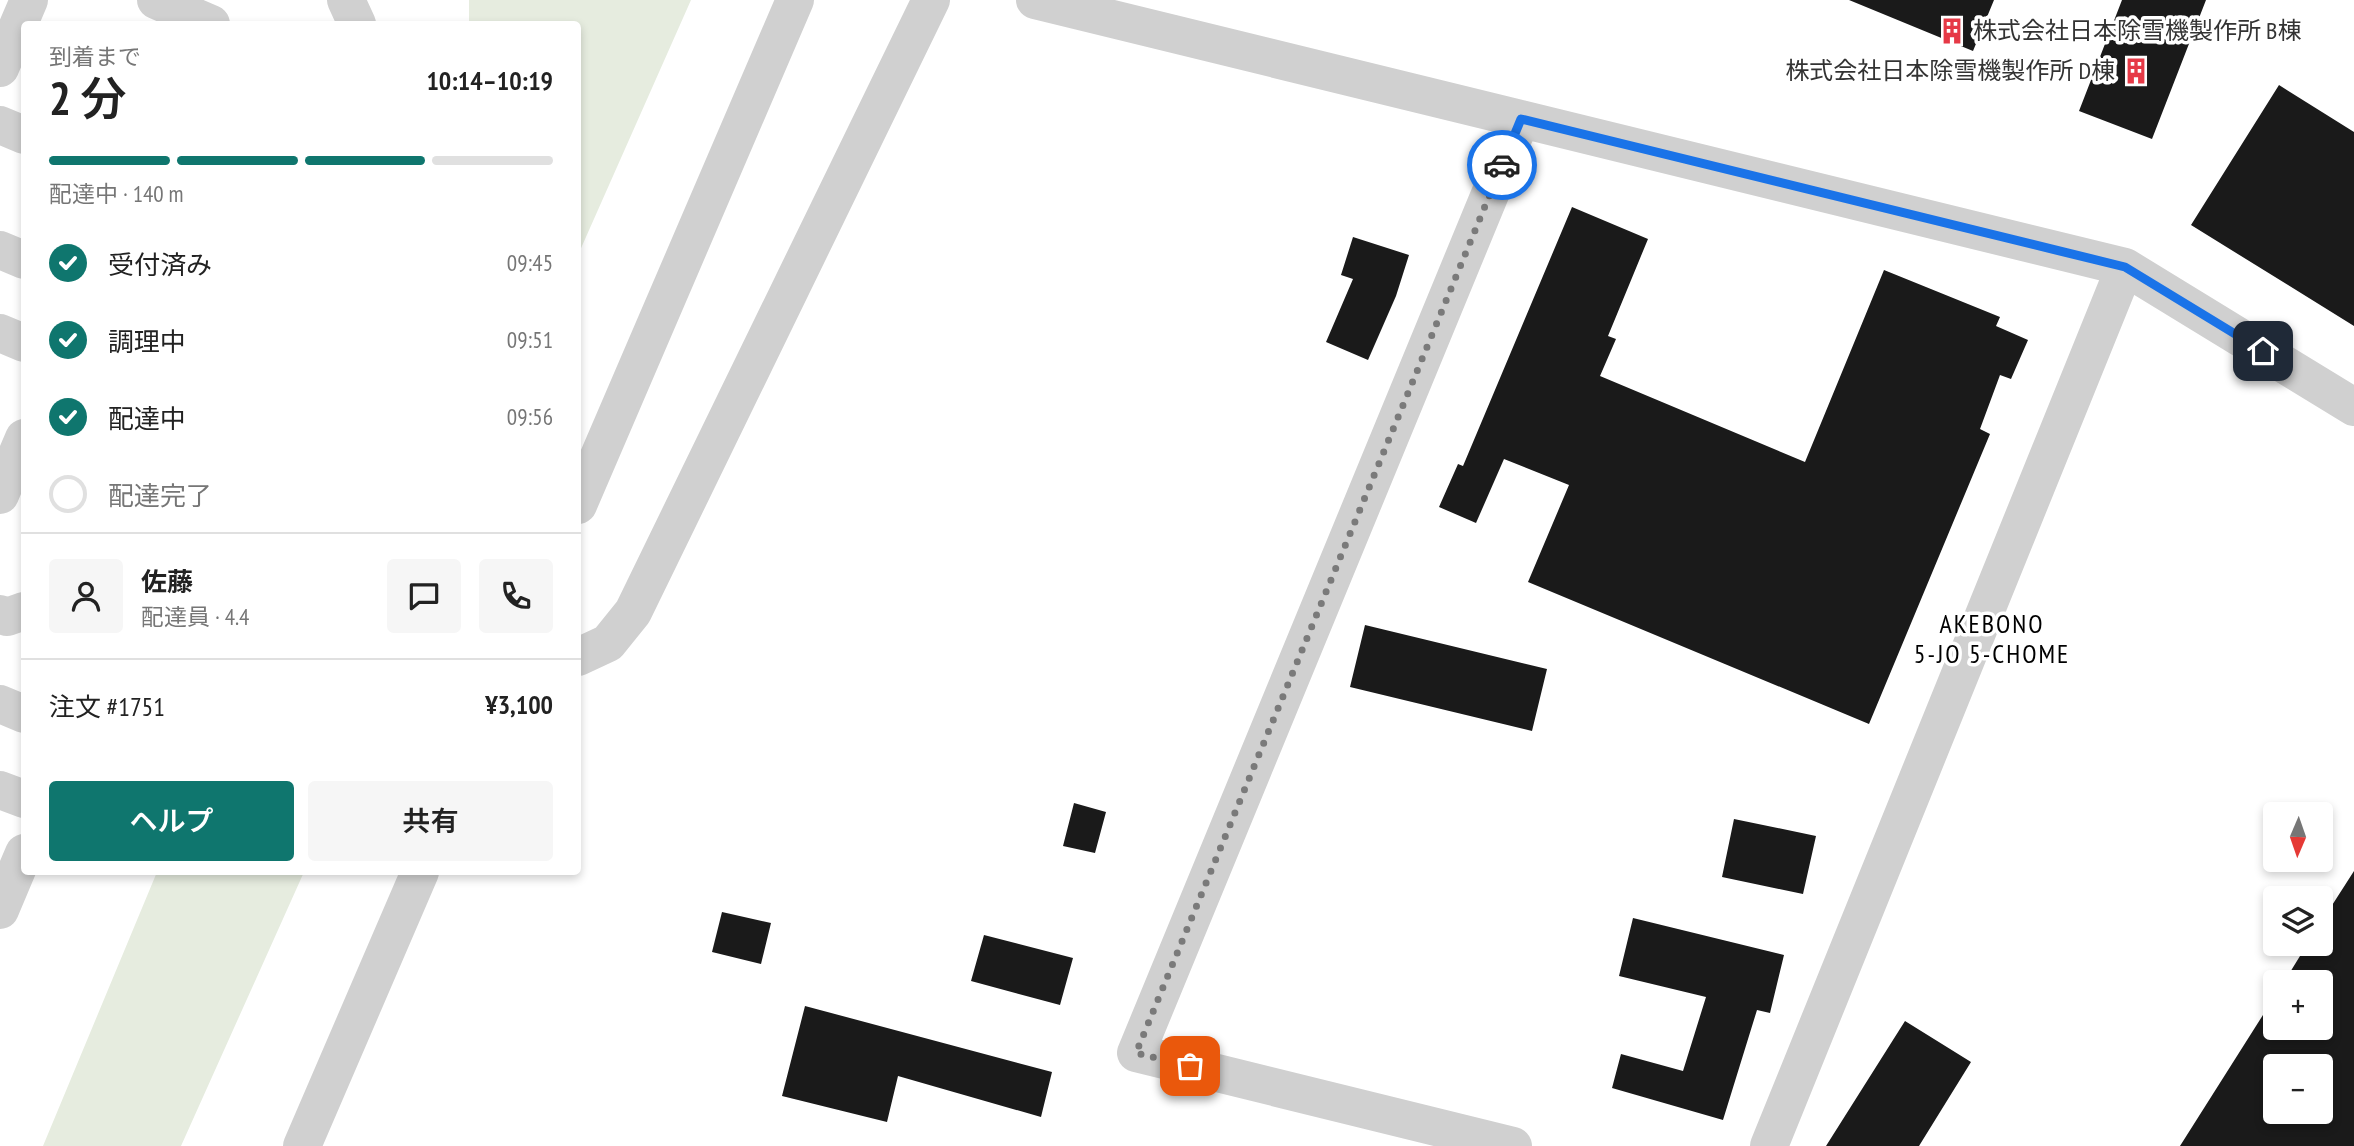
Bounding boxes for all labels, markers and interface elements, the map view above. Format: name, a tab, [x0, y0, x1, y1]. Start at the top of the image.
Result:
place label: 株式会社日本除雪機製作所 B棟	[1973, 15, 2301, 46]
building icon: 株式会社日本除雪機製作所 B棟	[1937, 16, 1967, 46]
text: 到着まで	[49, 42, 141, 71]
place label: 株式会社日本除雪機製作所 D棟	[1785, 55, 2115, 86]
building icon: 株式会社日本除雪機製作所 D棟	[2121, 56, 2151, 86]
text: 10:14–10:19	[426, 64, 553, 97]
text: 2 分	[49, 68, 126, 128]
courier	[1467, 130, 1537, 200]
icon: car	[1483, 146, 1521, 184]
text: 配達中 · 140 m	[49, 179, 184, 208]
icon: check	[49, 244, 87, 282]
text: 受付済み	[108, 248, 212, 281]
text: 09:45	[507, 248, 553, 277]
icon: check	[49, 321, 87, 359]
pin	[2233, 321, 2293, 381]
text: 調理中	[108, 325, 186, 358]
text: 09:51	[507, 325, 553, 354]
icon: home	[2244, 332, 2282, 370]
icon: check	[49, 398, 87, 436]
text: 配達中	[108, 402, 186, 435]
text: 09:56	[507, 402, 553, 431]
text: 配達完了	[108, 479, 212, 512]
button: person	[49, 559, 123, 633]
button: chat	[387, 559, 461, 633]
button: phone	[479, 559, 553, 633]
text: 佐藤	[141, 565, 193, 598]
text: 配達員 · 4.4	[141, 602, 249, 631]
district label: AKEBONO 5-JO 5-CHOME	[1914, 607, 2070, 670]
text: ¥3,100	[485, 688, 553, 721]
text: 注文 #1751	[49, 690, 165, 723]
button: ヘルプ	[49, 781, 294, 861]
button: 共有	[308, 781, 553, 861]
north arrow	[2263, 802, 2333, 872]
map controls	[2263, 802, 2333, 1124]
button: layers	[2263, 886, 2333, 956]
button: +	[2263, 970, 2333, 1040]
pin	[1160, 1036, 1220, 1096]
icon: bag	[1171, 1047, 1209, 1085]
button: −	[2263, 1054, 2333, 1124]

